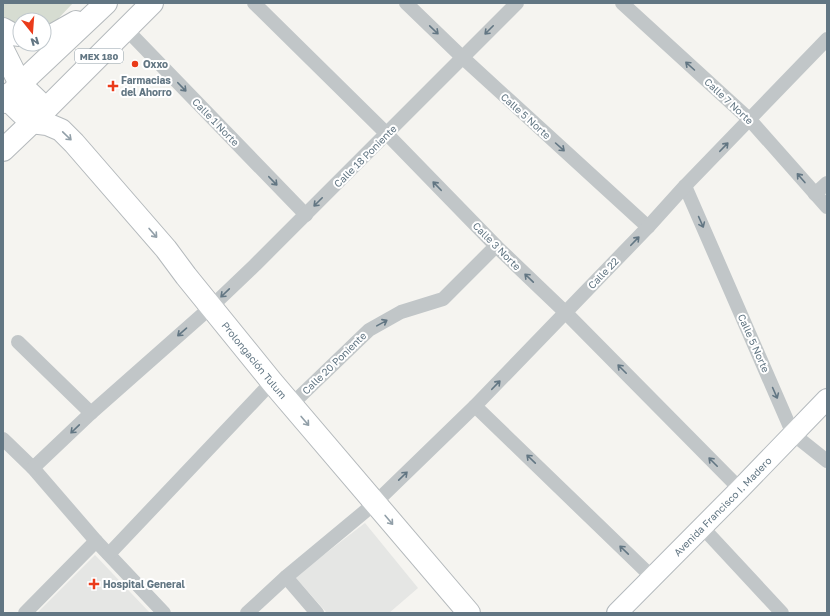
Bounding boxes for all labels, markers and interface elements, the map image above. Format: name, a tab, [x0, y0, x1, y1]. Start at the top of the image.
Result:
north arrow	[12, 12, 52, 52]
one-way arrow	[429, 25, 439, 35]
one-way arrow	[484, 25, 494, 35]
text: N	[29, 35, 41, 49]
road number: MEX 180	[75, 49, 123, 63]
place label: Oxxo	[143, 58, 168, 70]
marker: Oxxo	[130, 59, 140, 69]
one-way arrow	[685, 61, 696, 70]
place label: Farmacias del Ahorro	[121, 74, 172, 98]
street label: Calle 7 Norte	[702, 75, 756, 127]
marker: Farmacias del Ahorro	[108, 81, 118, 91]
one-way arrow	[177, 82, 187, 92]
street label: Calle 5 Norte	[499, 91, 554, 142]
street label: Calle 1 Norte	[190, 96, 242, 149]
street label: Calle 18 Poniente	[331, 122, 399, 190]
one-way arrow	[62, 131, 72, 141]
one-way arrow	[555, 142, 565, 152]
one-way arrow	[719, 142, 729, 152]
one-way arrow	[796, 173, 806, 183]
one-way arrow	[268, 175, 277, 185]
one-way arrow	[432, 181, 442, 191]
one-way arrow	[314, 197, 323, 207]
one-way arrow	[697, 216, 705, 228]
street label: Calle 3 Norte	[471, 220, 524, 273]
one-way arrow	[148, 228, 157, 238]
one-way arrow	[630, 236, 639, 246]
street label: Calle 22	[585, 255, 621, 291]
one-way arrow	[524, 273, 534, 282]
one-way arrow	[221, 288, 231, 297]
street label: Calle 5 Norte	[736, 312, 772, 374]
one-way arrow	[376, 318, 388, 326]
street label: Prolongación Tulum	[219, 319, 289, 401]
one-way arrow	[177, 328, 187, 337]
street label: Calle 20 Poniente	[299, 329, 369, 397]
one-way arrow	[617, 364, 627, 374]
one-way arrow	[491, 380, 501, 390]
one-way arrow	[772, 386, 779, 398]
one-way arrow	[300, 416, 309, 426]
one-way arrow	[70, 424, 80, 433]
street label: Avenida Francisco I. Madero	[671, 454, 774, 558]
one-way arrow	[525, 455, 536, 464]
one-way arrow	[708, 457, 718, 467]
one-way arrow	[398, 471, 408, 481]
one-way arrow	[385, 515, 394, 525]
one-way arrow	[619, 545, 629, 555]
marker: Hospital General	[88, 578, 100, 590]
place label: Hospital General	[103, 578, 185, 590]

